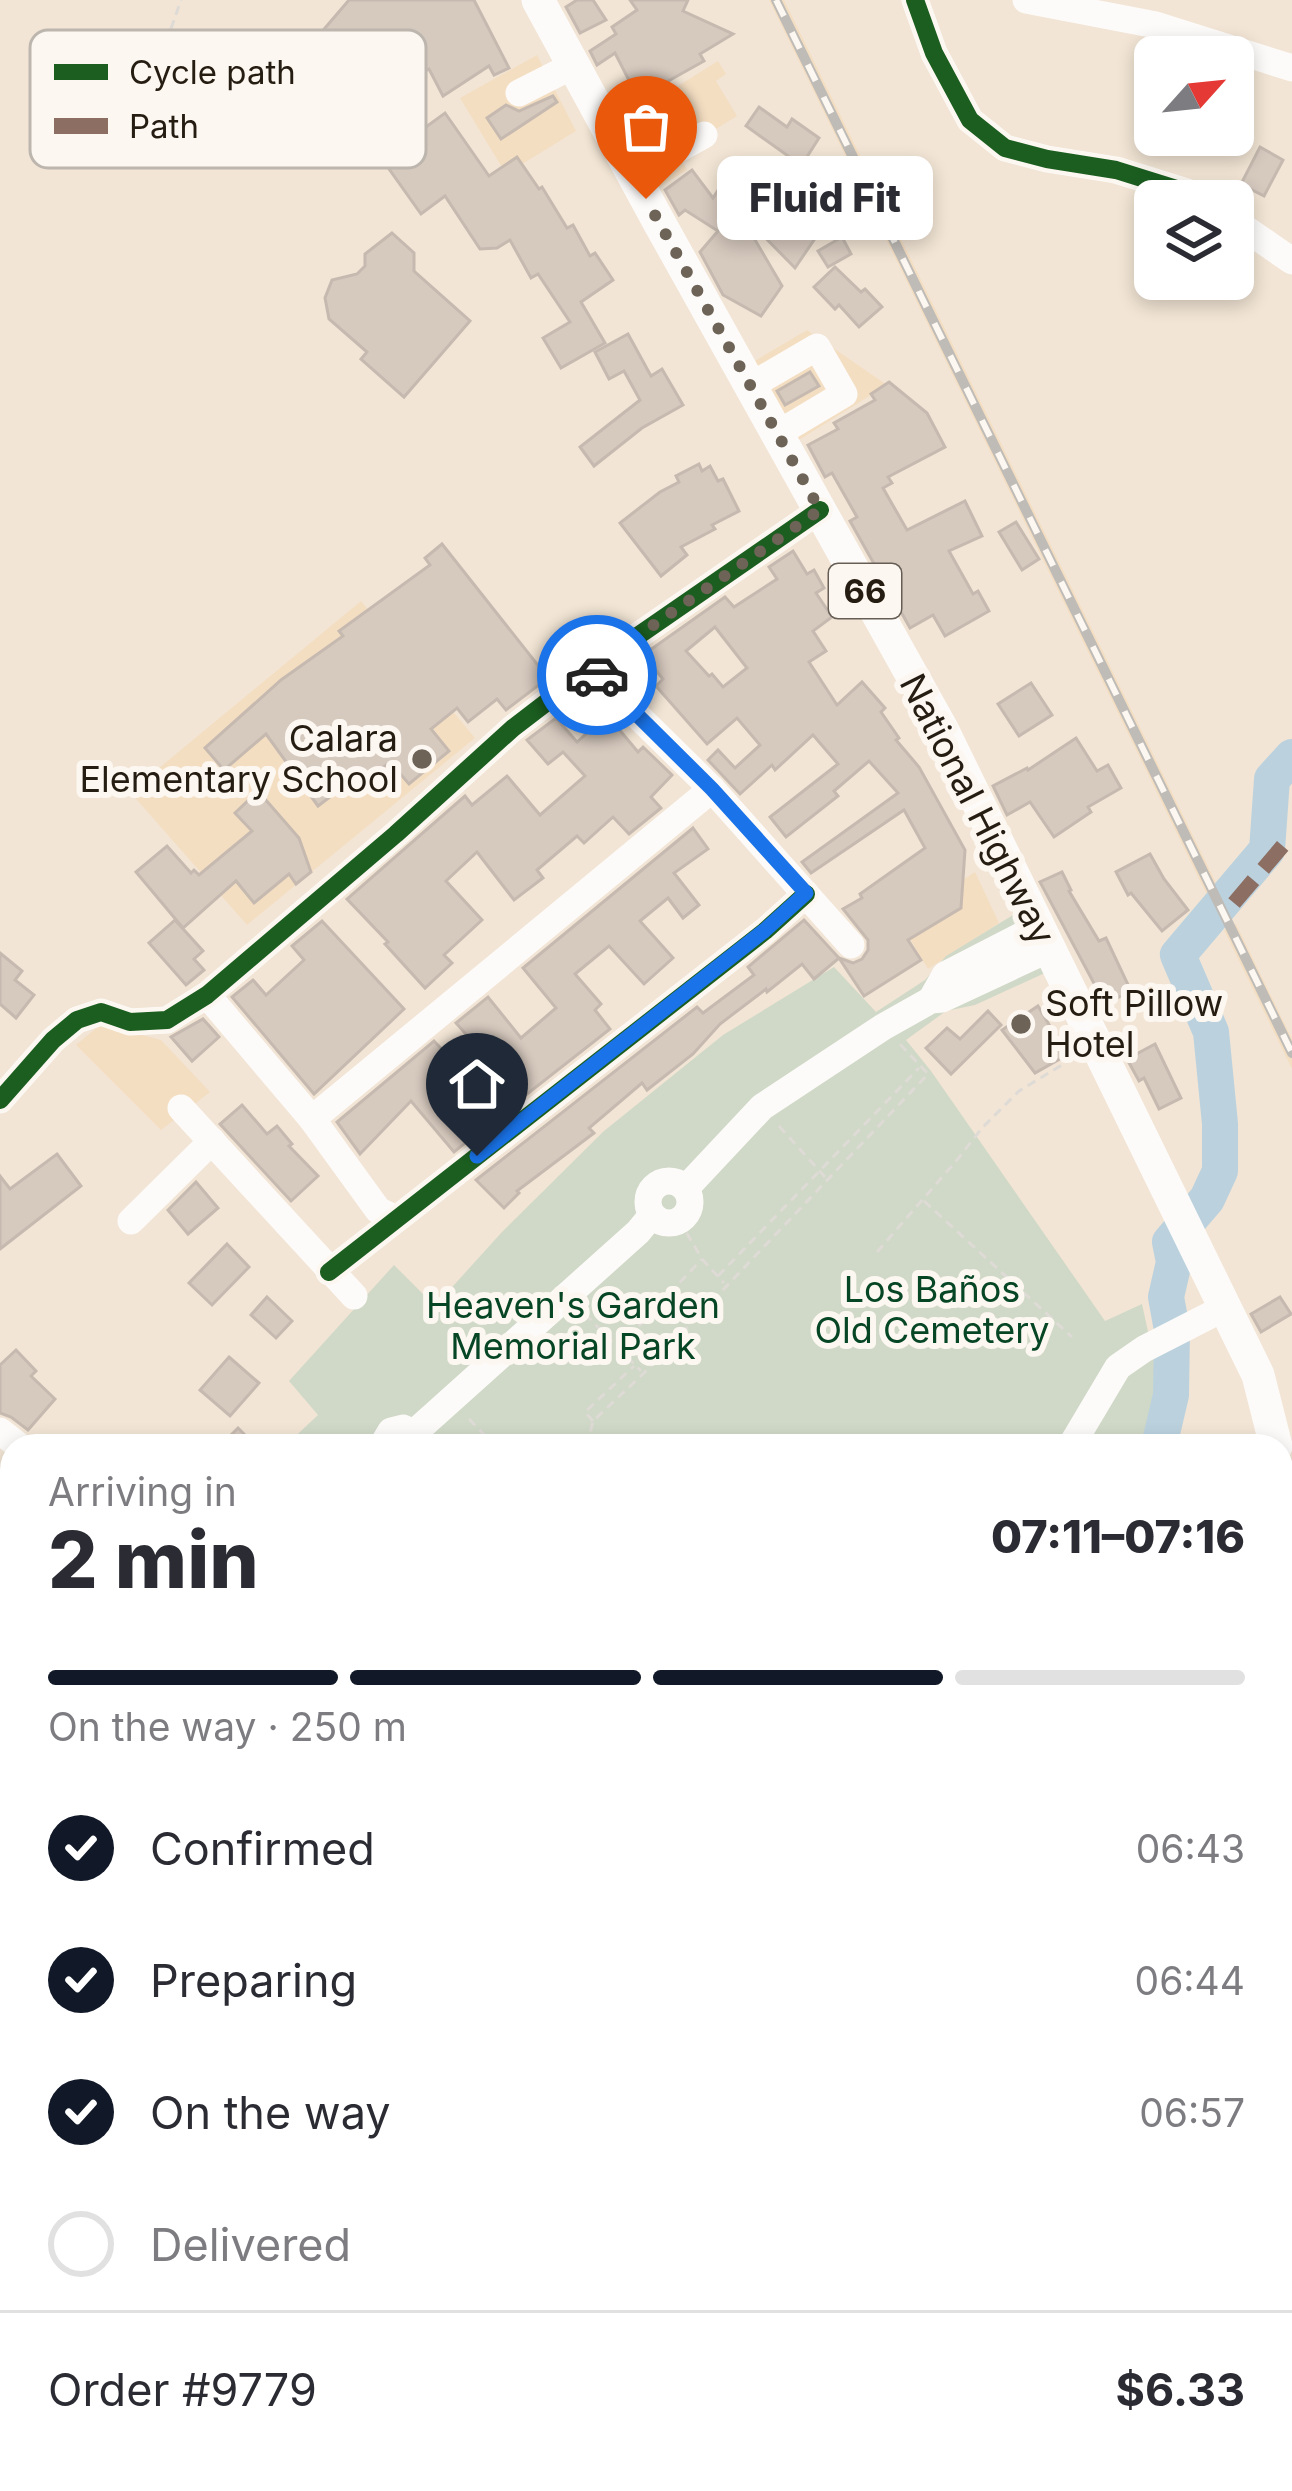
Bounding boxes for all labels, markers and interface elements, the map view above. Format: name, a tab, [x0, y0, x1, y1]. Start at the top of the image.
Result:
legend	[30, 30, 426, 168]
north arrow	[1134, 36, 1254, 156]
map controls	[1134, 36, 1254, 300]
text: Cycle path	[129, 52, 296, 92]
pin	[595, 76, 697, 199]
icon: bag	[613, 94, 679, 160]
text: Path	[129, 106, 199, 146]
callout: Fluid Fit	[718, 157, 934, 241]
text: Fluid Fit	[749, 174, 901, 221]
button: layers	[1134, 180, 1254, 300]
road number: 66	[829, 564, 901, 618]
courier	[537, 615, 657, 735]
icon: car	[564, 642, 630, 708]
street label: National Highway	[891, 666, 1065, 952]
place label: Calara Elementary School	[79, 716, 398, 801]
marker: Calara Elementary School	[409, 746, 435, 772]
place label: Soft Pillow Hotel	[1045, 981, 1223, 1066]
marker: Soft Pillow Hotel	[1008, 1011, 1034, 1037]
pin	[426, 1033, 528, 1156]
icon: home	[444, 1051, 510, 1117]
park label: Los Baños Old Cemetery	[815, 1267, 1049, 1352]
park label: Heaven's Garden Memorial Park	[426, 1283, 720, 1368]
text: Arriving in	[48, 1468, 237, 1515]
text: 07:11–07:16	[991, 1509, 1245, 1564]
text: 2 min	[48, 1512, 259, 1607]
text: On the way · 250 m	[48, 1703, 407, 1750]
icon: check	[48, 1815, 114, 1881]
text: Confirmed	[150, 1821, 375, 1876]
text: 06:43	[1136, 1825, 1245, 1872]
icon: check	[48, 1947, 114, 2013]
text: Preparing	[150, 1953, 357, 2008]
text: 06:44	[1135, 1957, 1245, 2004]
icon: check	[48, 2079, 114, 2145]
text: On the way	[150, 2085, 391, 2140]
text: 06:57	[1139, 2089, 1245, 2136]
text: Delivered	[150, 2217, 351, 2272]
text: Order #9779	[48, 2362, 317, 2417]
text: $6.33	[1116, 2362, 1245, 2417]

